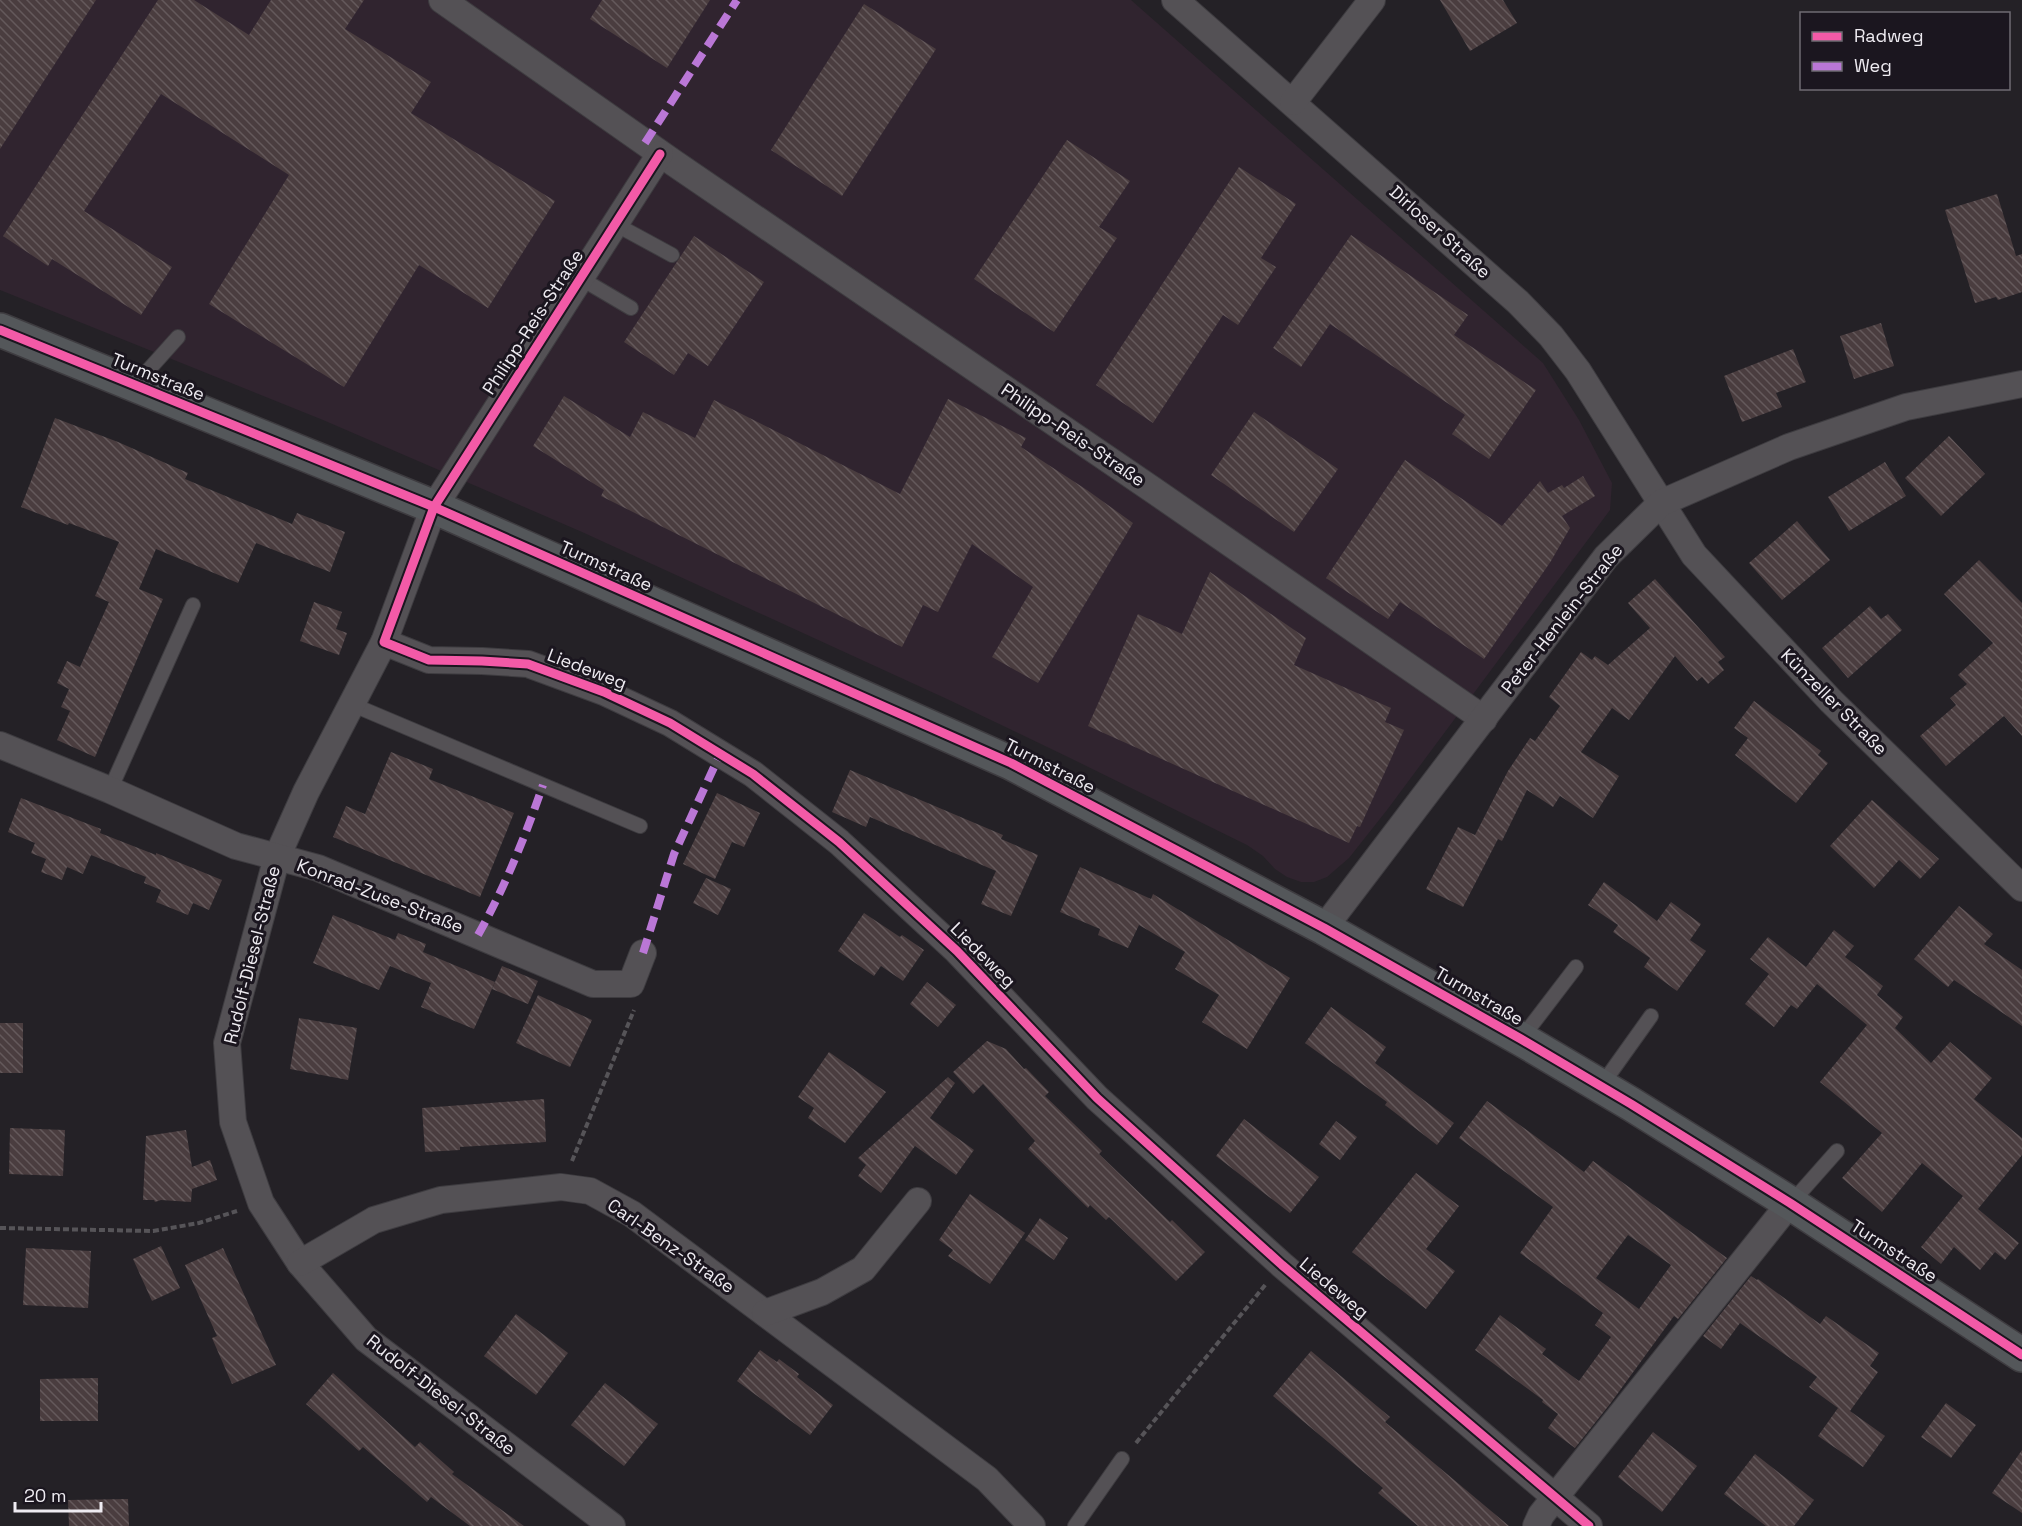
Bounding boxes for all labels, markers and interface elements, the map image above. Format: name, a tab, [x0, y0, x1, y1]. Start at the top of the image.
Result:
legend	[1800, 12, 2010, 90]
text: Radweg	[1854, 24, 1924, 47]
text: Weg	[1854, 54, 1892, 77]
street label: Dirloser Straße	[1385, 180, 1496, 283]
street label: Philipp-Reis-Straße	[477, 245, 588, 399]
street label: Turmstraße	[108, 347, 208, 406]
street label: Philipp-Reis-Straße	[997, 378, 1150, 491]
street label: Turmstraße	[556, 535, 656, 596]
street label: Peter-Henlein-Straße	[1496, 539, 1627, 698]
street label: Liedeweg	[544, 643, 630, 694]
street label: Künzeller Straße	[1776, 643, 1893, 760]
street label: Turmstraße	[1001, 733, 1099, 798]
street label: Konrad-Zuse-Straße	[294, 853, 467, 938]
street label: Rudolf-Diesel-Straße	[218, 863, 285, 1047]
street label: Liedeweg	[946, 917, 1021, 992]
street label: Turmstraße	[1431, 961, 1528, 1030]
street label: Carl-Benz-Straße	[603, 1193, 739, 1298]
street label: Turmstraße	[1847, 1214, 1942, 1287]
street label: Liedeweg	[1295, 1252, 1374, 1323]
street label: Rudolf-Diesel-Straße	[362, 1329, 521, 1460]
scale bar	[15, 1475, 100, 1513]
text: 20 m	[24, 1484, 67, 1507]

